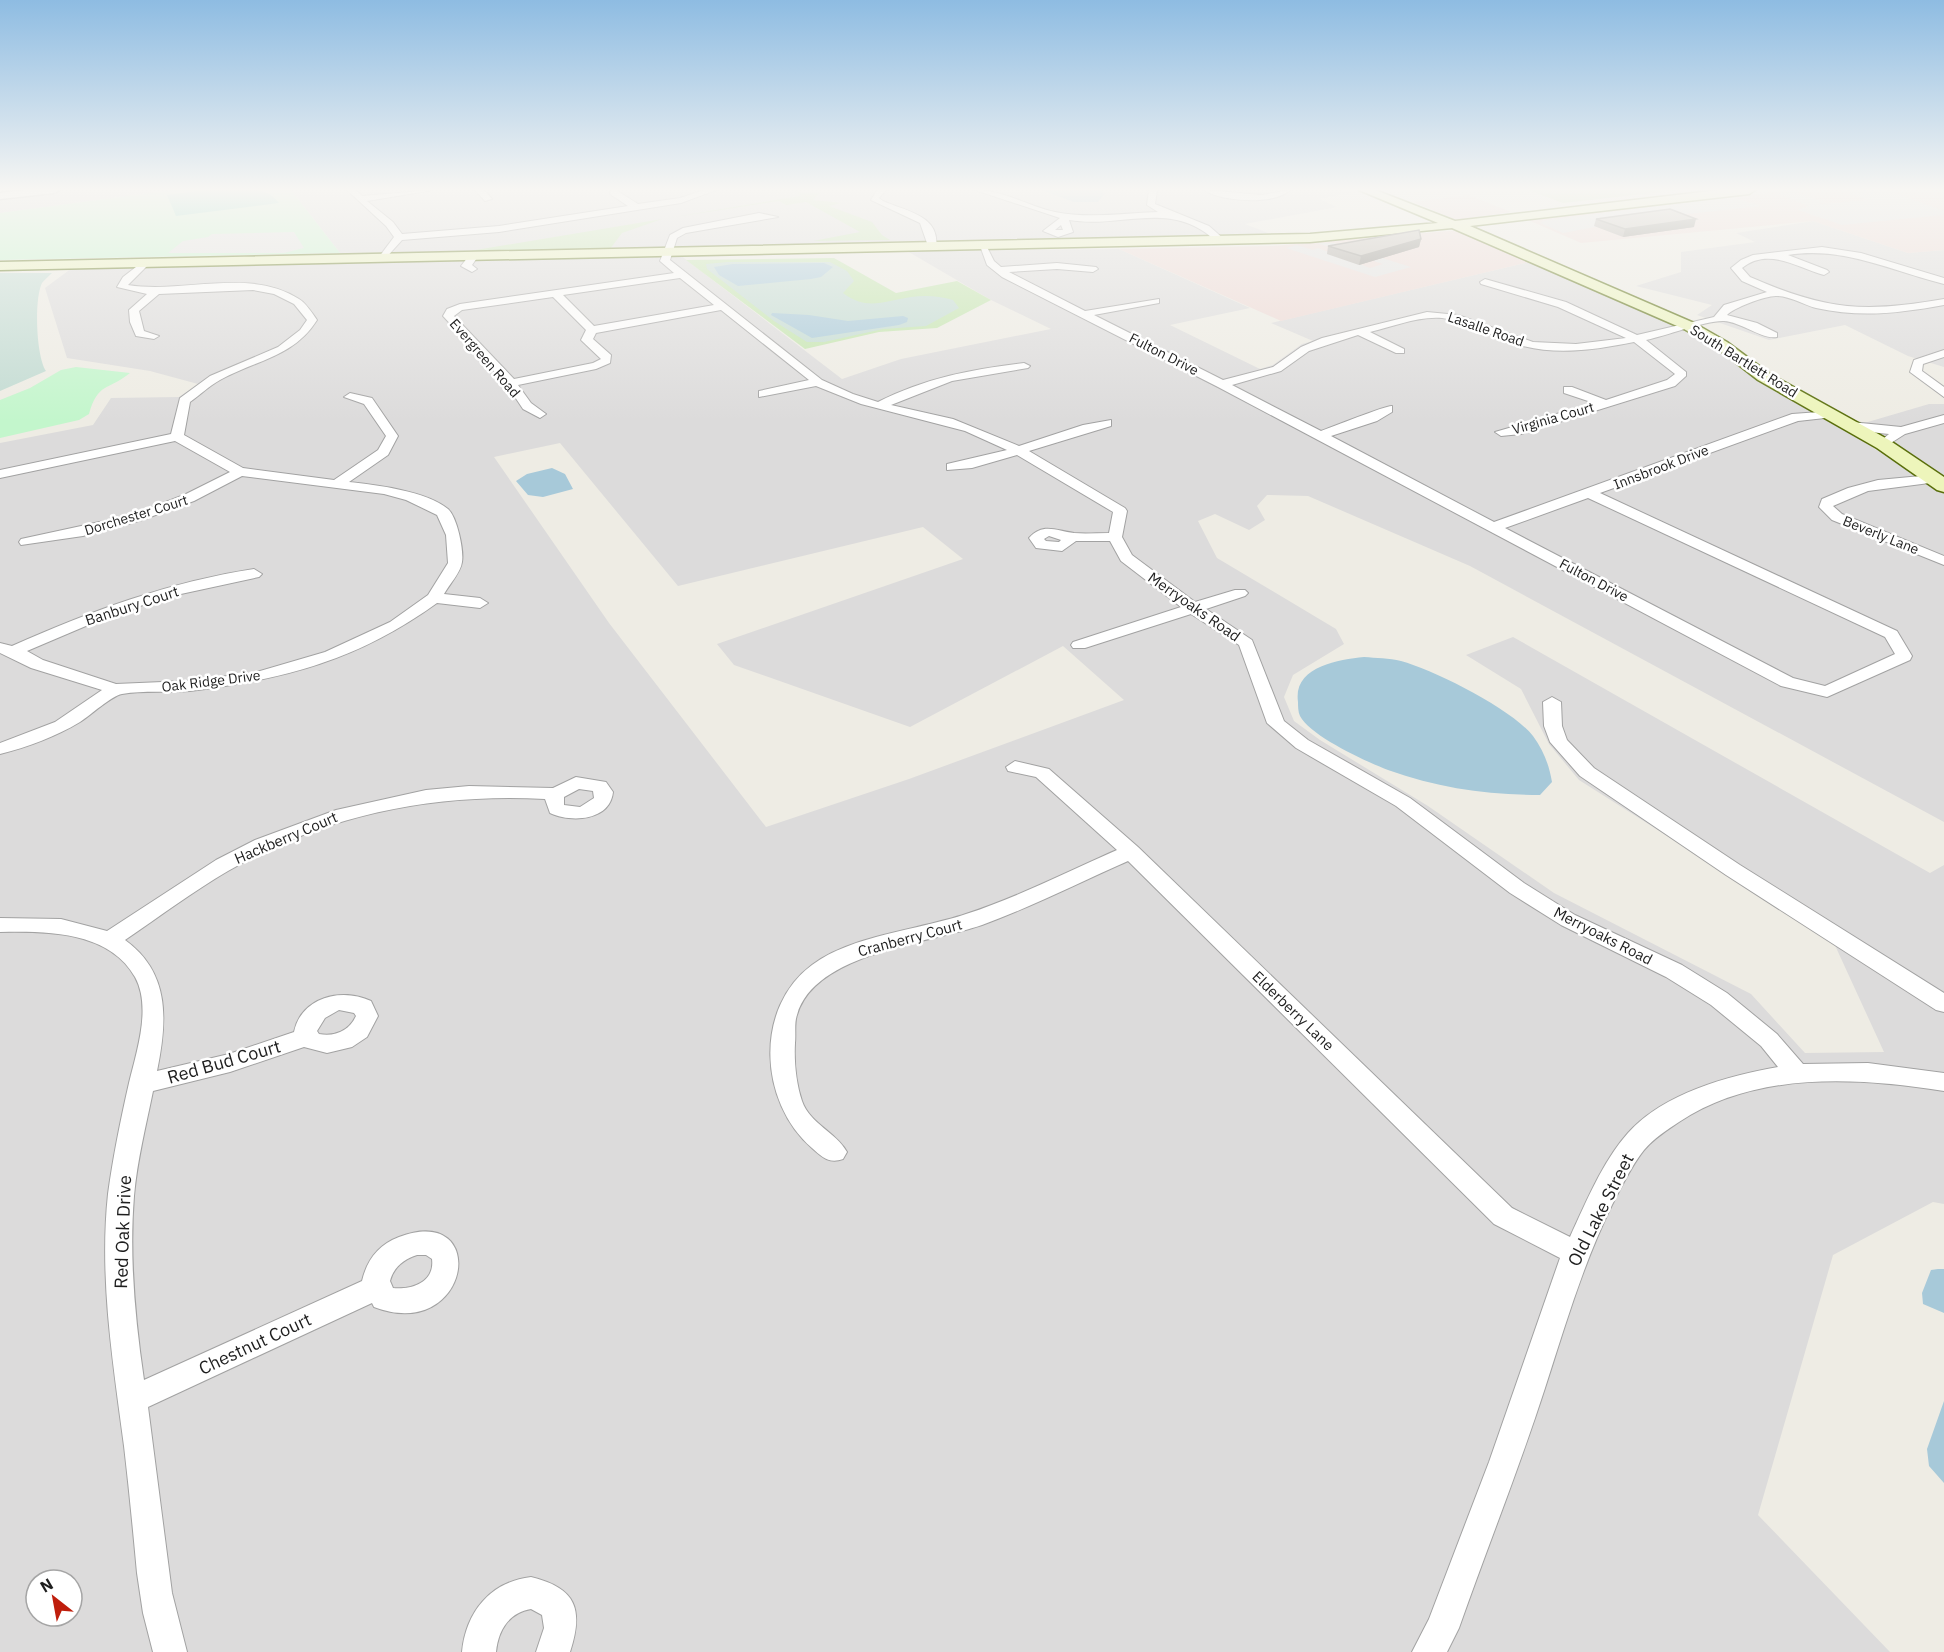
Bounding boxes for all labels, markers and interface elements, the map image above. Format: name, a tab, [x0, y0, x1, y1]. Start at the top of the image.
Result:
street label: Lasalle Road	[1445, 308, 1527, 350]
street label: Evergreen Road	[446, 315, 524, 401]
street label: South Bartlett Road	[1687, 321, 1801, 401]
street label: Fulton Drive	[1126, 329, 1202, 379]
street label: Virginia Court	[1510, 398, 1596, 438]
street label: Innsbrook Drive	[1611, 441, 1711, 493]
street label: Dorchester Court	[82, 491, 190, 539]
street label: Beverly Lane	[1840, 512, 1922, 559]
street label: Fulton Drive	[1556, 554, 1632, 606]
street label: Merryoaks Road	[1144, 568, 1244, 645]
street label: Banbury Court	[83, 581, 181, 630]
street label: Oak Ridge Drive	[161, 666, 262, 696]
street label: Hackberry Court	[231, 807, 340, 868]
street label: Merryoaks Road	[1551, 902, 1656, 969]
street label: Cranberry Court	[856, 914, 964, 961]
street label: Elderberry Lane	[1248, 967, 1338, 1055]
street label: Red Bud Court	[164, 1034, 283, 1089]
street label: Old Lake Street	[1562, 1149, 1639, 1270]
street label: Red Oak Drive	[109, 1175, 136, 1289]
street label: Chestnut Court	[195, 1307, 315, 1380]
north arrow	[24, 1568, 84, 1628]
text: N	[36, 1574, 56, 1597]

